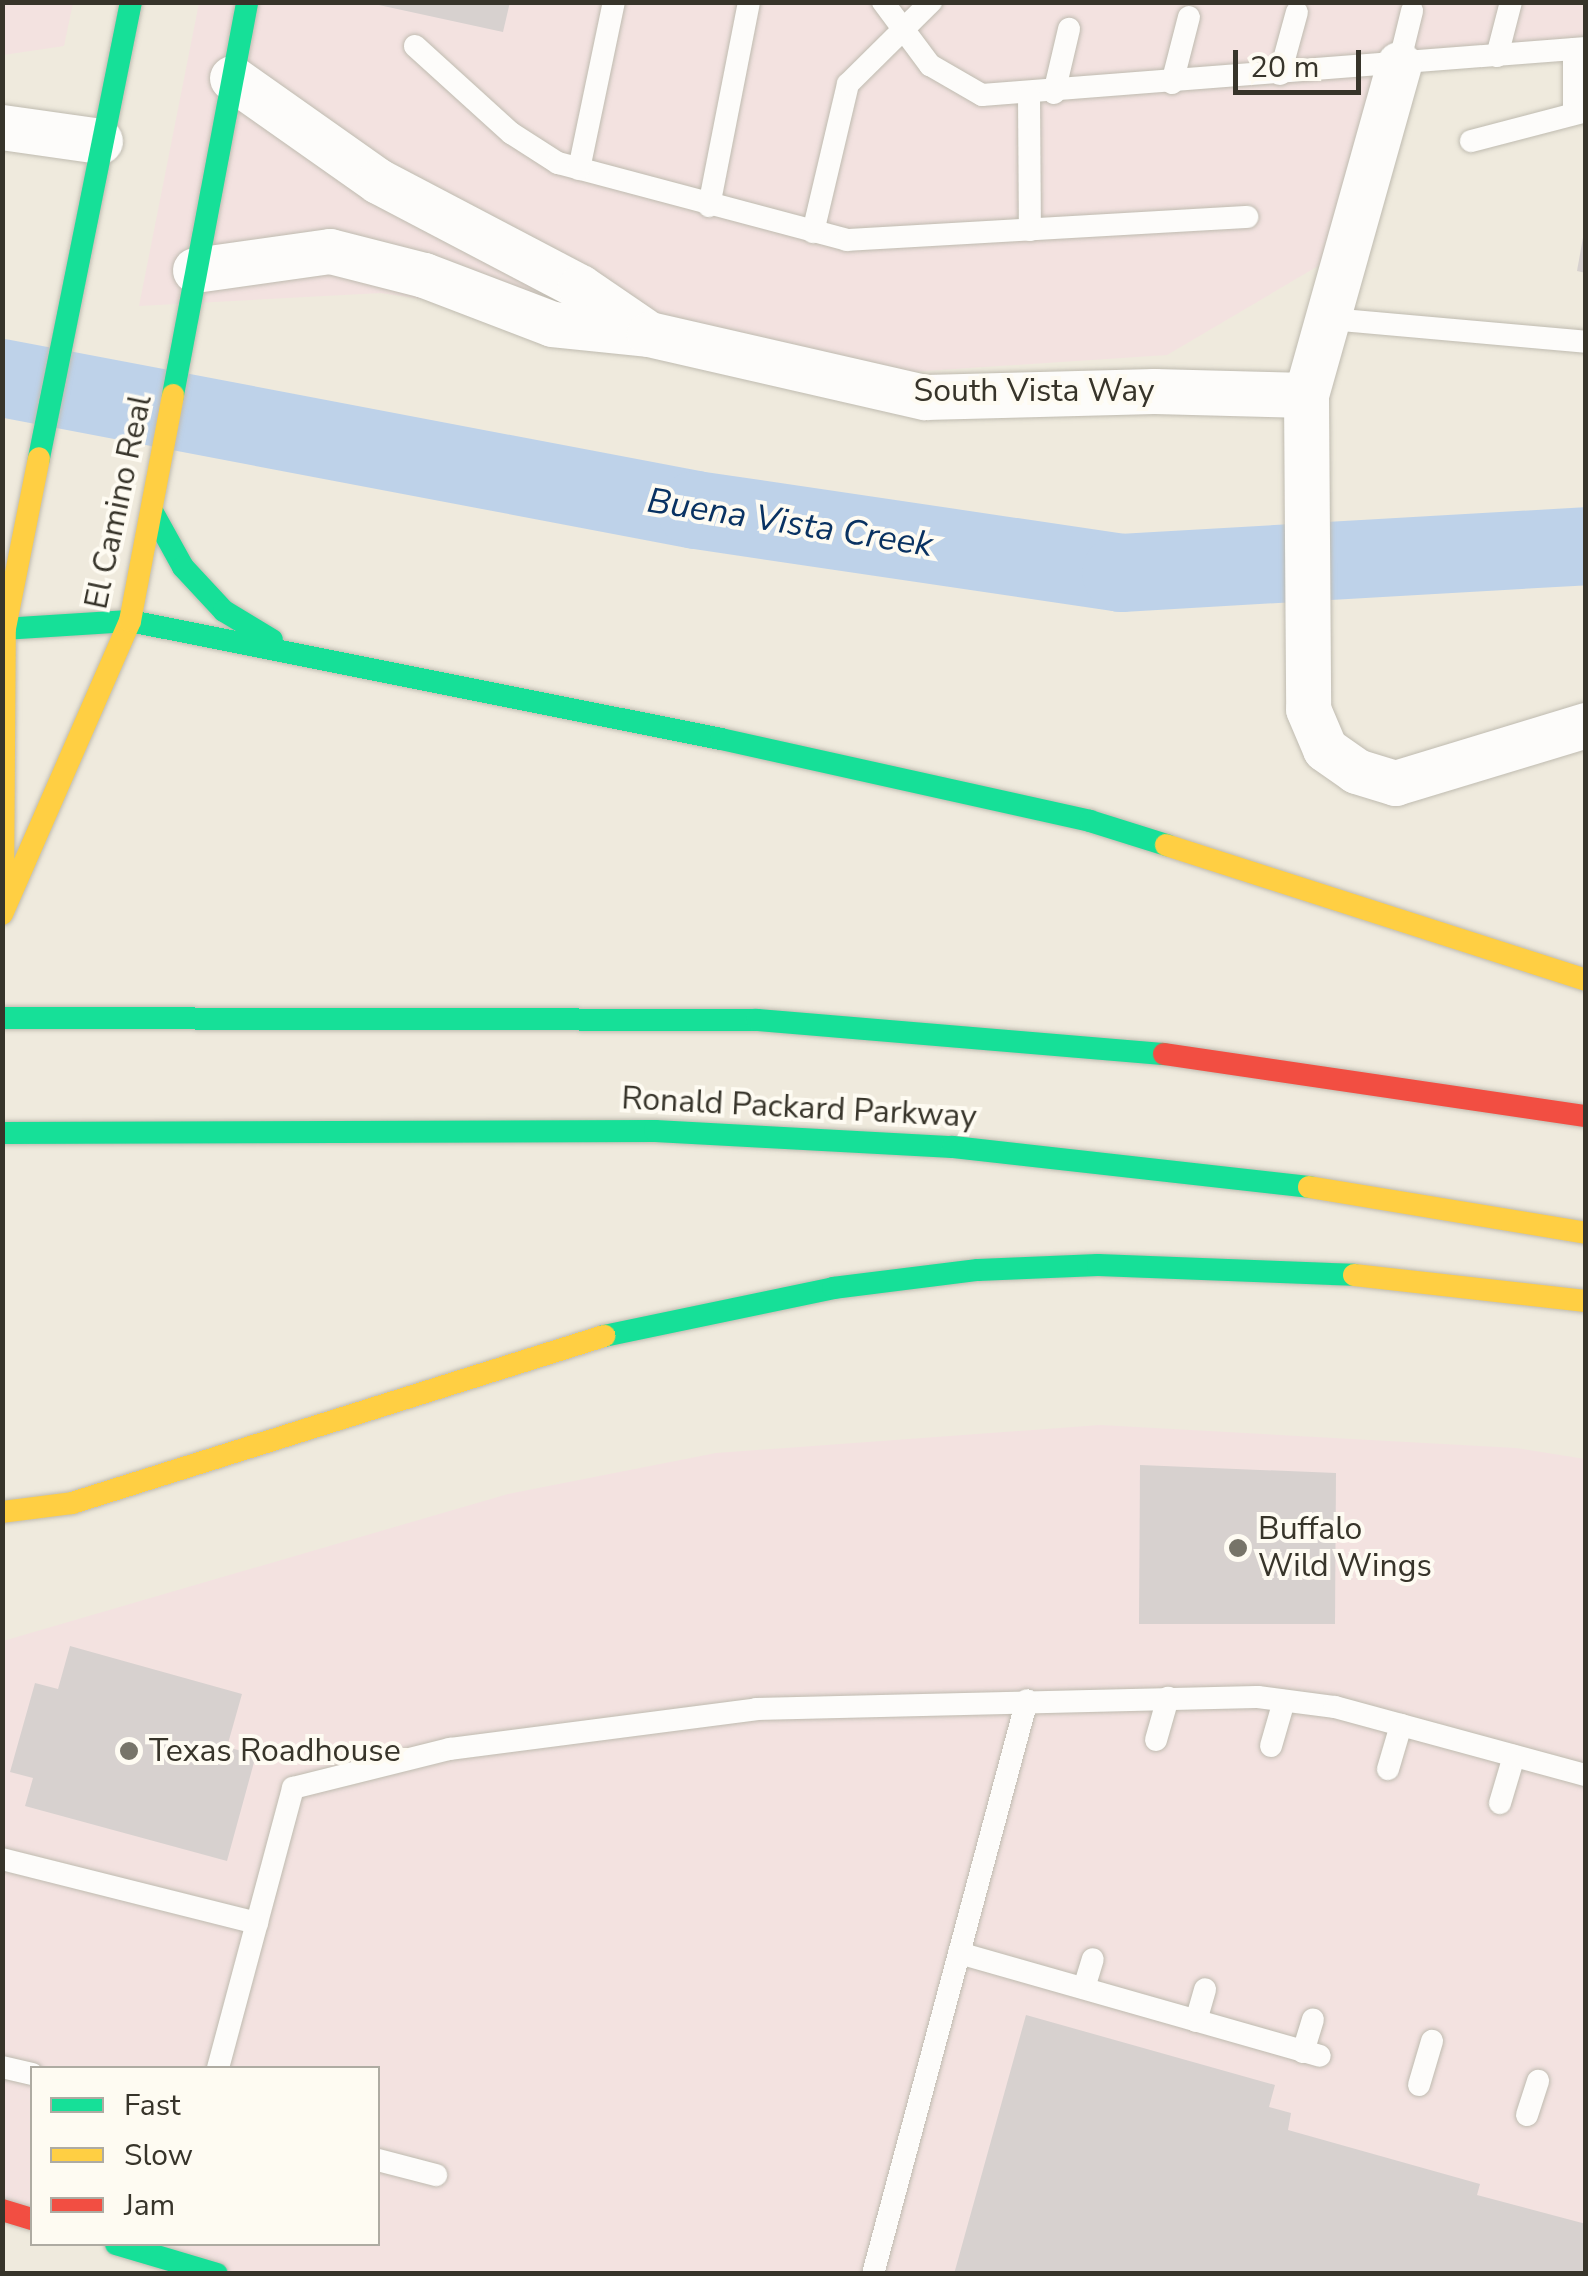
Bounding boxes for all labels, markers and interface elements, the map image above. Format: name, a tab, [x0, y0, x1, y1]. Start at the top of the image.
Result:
scale bar	[1238, 30, 1366, 92]
text: 20 m	[1250, 47, 1319, 88]
street label: South Vista Way	[914, 372, 1154, 410]
street label: El Camino Real	[78, 391, 160, 613]
water label: Buena Vista Creek	[644, 480, 936, 566]
street label: Ronald Packard Parkway	[620, 1080, 978, 1136]
place label: Buffalo Wild Wings	[1258, 1511, 1432, 1586]
marker: Buffalo Wild Wings	[1227, 1537, 1249, 1559]
place label: Texas Roadhouse	[149, 1732, 401, 1770]
marker: Texas Roadhouse	[118, 1740, 140, 1762]
legend	[30, 2066, 380, 2246]
text: Fast	[124, 2085, 181, 2126]
text: Slow	[124, 2135, 193, 2176]
text: Jam	[124, 2185, 175, 2226]

